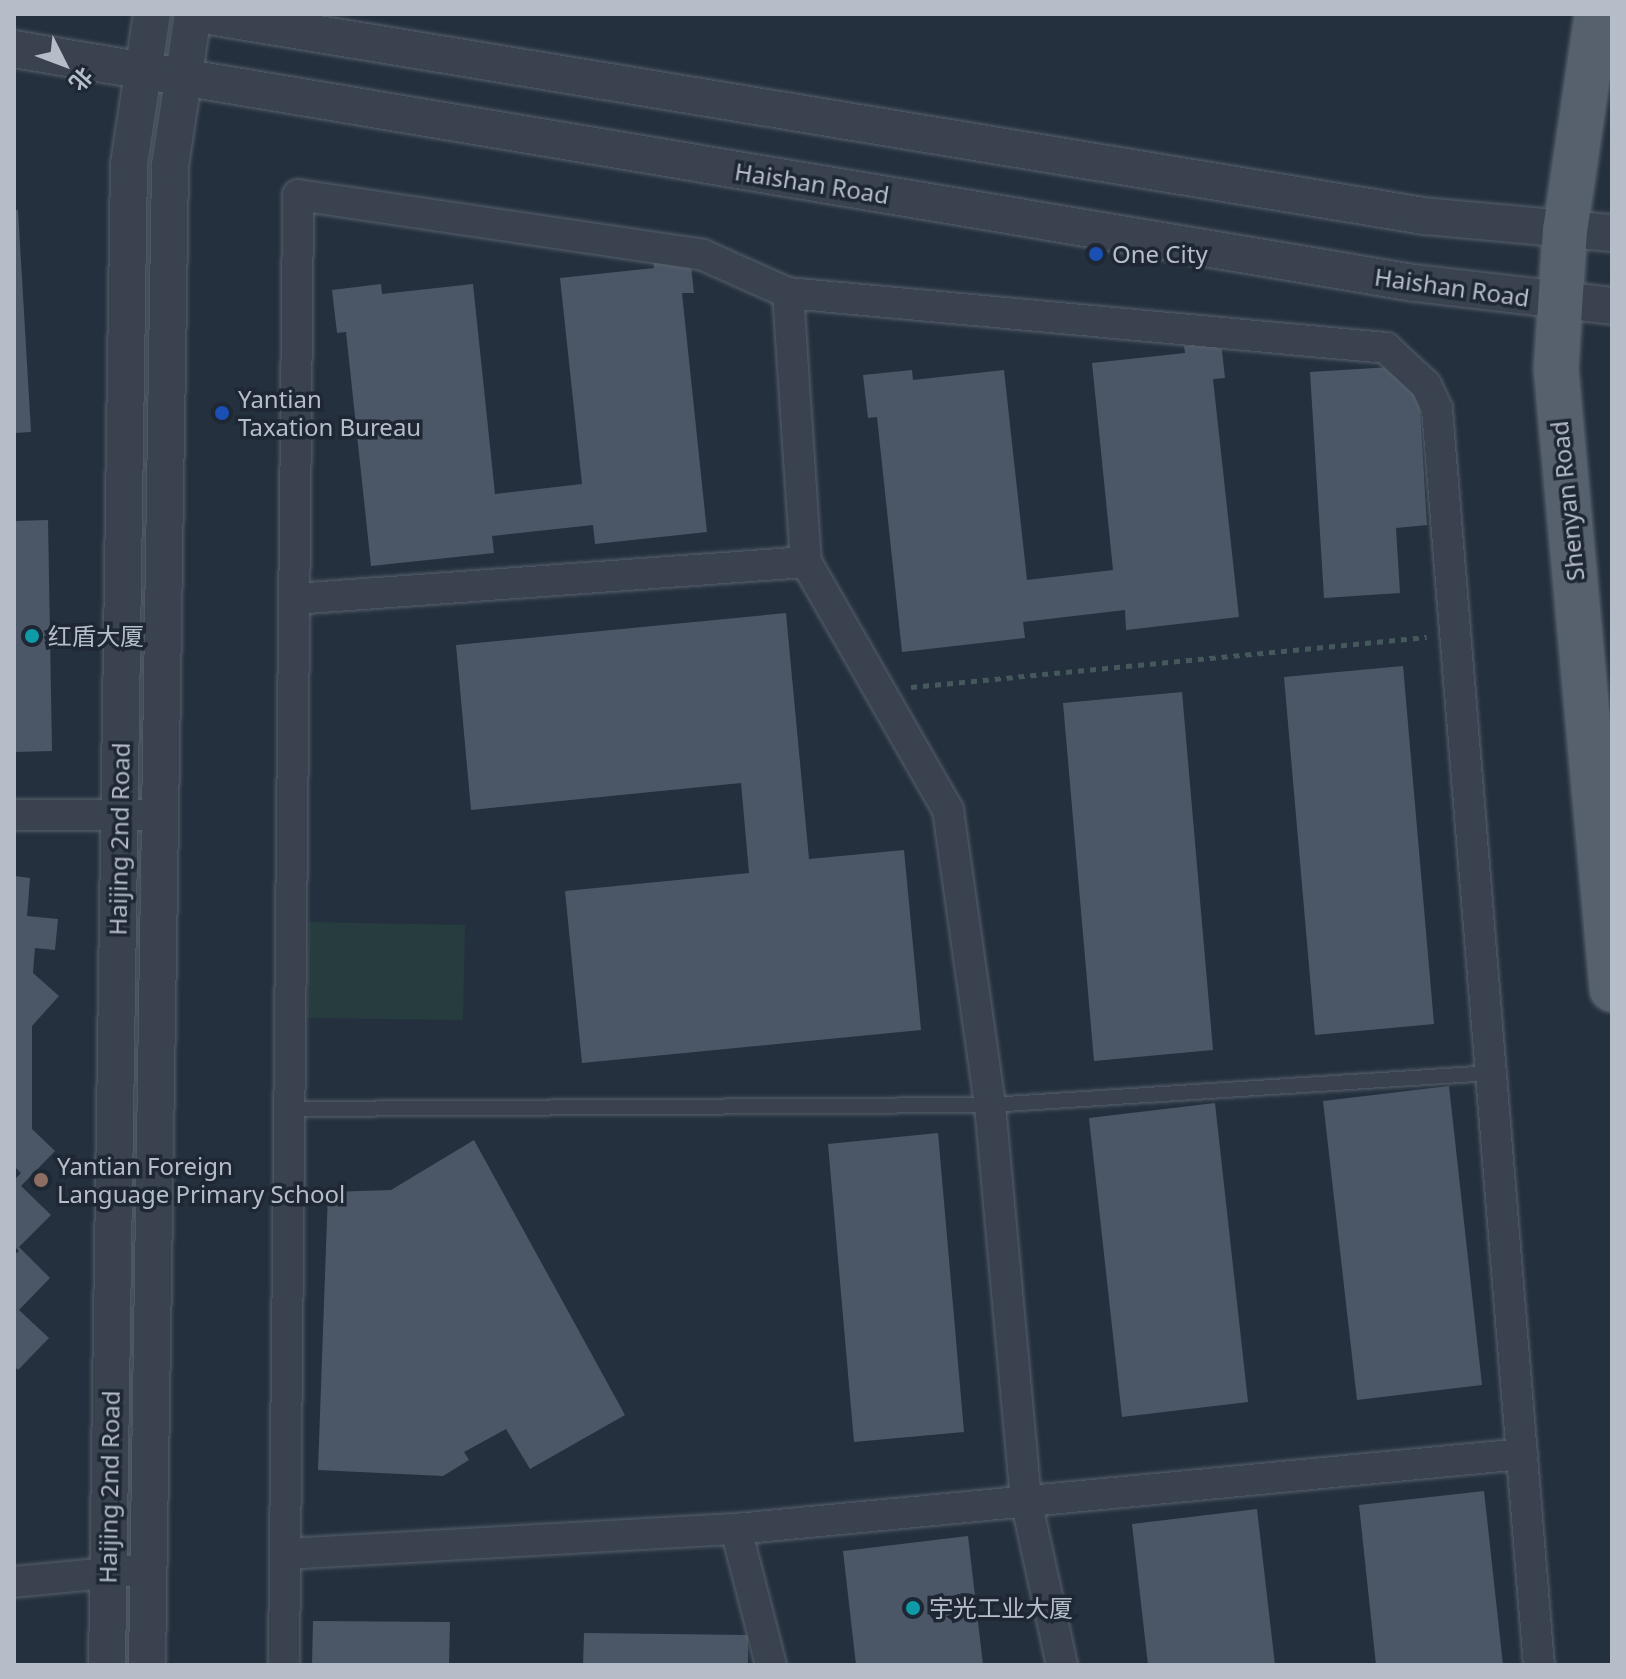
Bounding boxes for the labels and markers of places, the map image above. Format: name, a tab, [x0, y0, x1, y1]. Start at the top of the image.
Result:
place label: One City	[1112, 240, 1208, 268]
marker: One City	[1087, 245, 1105, 263]
place label: Yantian Taxation Bureau	[238, 385, 421, 441]
marker: Yantian Taxation Bureau	[213, 404, 231, 422]
place label: 红盾大厦	[48, 622, 144, 650]
marker: 红盾大厦	[23, 627, 41, 645]
place label: Yantian Foreign Language Primary School	[57, 1152, 345, 1208]
marker: Yantian Foreign Language Primary School	[32, 1171, 50, 1189]
place label: 宇光工业大厦	[929, 1594, 1073, 1622]
marker: 宇光工业大厦	[904, 1599, 922, 1617]

